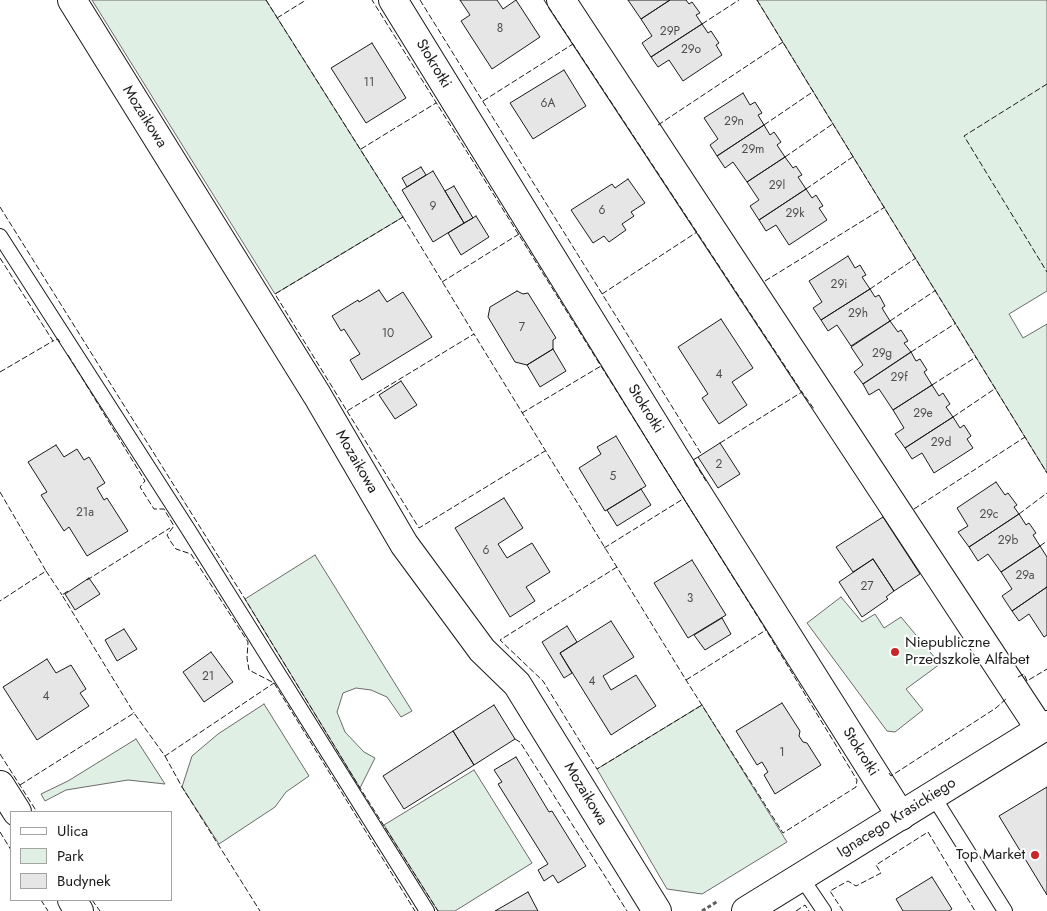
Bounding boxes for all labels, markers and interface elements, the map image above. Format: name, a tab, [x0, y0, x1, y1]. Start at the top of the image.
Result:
house number: 8	[497, 22, 503, 36]
house number: 29P	[660, 25, 680, 39]
street label: Stokrotki	[411, 36, 455, 92]
house number: 29o	[681, 43, 701, 57]
house number: 11	[364, 76, 374, 90]
street label: Mozaikowa	[118, 83, 170, 151]
house number: 6A	[541, 97, 555, 111]
house number: 29n	[724, 115, 744, 129]
house number: 29m	[742, 143, 764, 157]
house number: 29l	[769, 179, 785, 193]
house number: 9	[430, 200, 436, 214]
house number: 6	[599, 204, 605, 218]
house number: 29k	[785, 207, 805, 221]
house number: 29i	[831, 278, 847, 292]
house number: 29h	[848, 307, 868, 321]
house number: 7	[519, 321, 525, 335]
house number: 10	[382, 327, 394, 341]
house number: 29g	[872, 347, 892, 361]
house number: 4	[716, 368, 722, 382]
house number: 29f	[890, 371, 908, 385]
street label: Stokrotki	[623, 381, 667, 437]
house number: 29e	[913, 407, 933, 421]
street label: Mozaikowa	[331, 427, 381, 497]
house number: 29d	[931, 436, 951, 450]
house number: 2	[716, 458, 722, 472]
house number: 5	[610, 470, 616, 484]
house number: 21a	[76, 506, 94, 520]
house number: 29c	[979, 508, 999, 522]
house number: 29b	[998, 534, 1018, 548]
house number: 6	[483, 544, 489, 558]
house number: 29a	[1015, 569, 1035, 583]
house number: 27	[860, 580, 874, 594]
house number: 3	[687, 592, 693, 606]
place label: Niepubliczne Przedszkole Alfabet	[905, 634, 1029, 669]
marker: Niepubliczne Przedszkole Alfabet	[889, 646, 901, 658]
house number: 21	[202, 670, 214, 684]
house number: 4	[589, 675, 595, 689]
house number: 4	[43, 690, 49, 704]
street label: Stokrotki	[838, 724, 882, 780]
house number: 1	[779, 746, 785, 760]
street label: Mozaikowa	[559, 759, 611, 829]
street label: Ignacego Krasickiego	[834, 774, 960, 862]
legend	[10, 811, 172, 901]
text: Ulica	[57, 820, 88, 842]
text: Park	[57, 845, 84, 867]
place label: Top Market	[956, 846, 1025, 864]
marker: Top Market	[1029, 849, 1041, 861]
text: Budynek	[57, 870, 111, 892]

